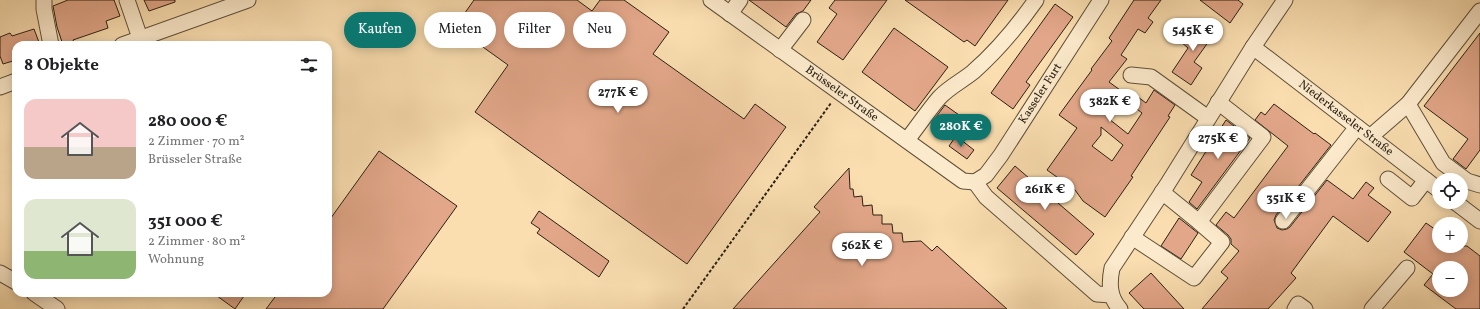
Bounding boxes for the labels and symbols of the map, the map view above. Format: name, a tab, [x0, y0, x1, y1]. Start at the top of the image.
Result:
pin: 545K €	[1160, 18, 1226, 52]
street label: Kasseler Furt	[1015, 60, 1066, 127]
street label: Brüsseler Straße	[802, 62, 882, 126]
street label: Niederkasseler Straße	[1295, 77, 1397, 160]
pin: 277K €	[585, 80, 651, 114]
pin: 382K €	[1077, 89, 1143, 123]
pin: 280K €	[928, 114, 994, 148]
pin: 275K €	[1185, 126, 1251, 160]
pin: 261K €	[1012, 177, 1078, 211]
pin: 351K €	[1253, 186, 1319, 220]
pin: 562K €	[829, 233, 895, 267]

